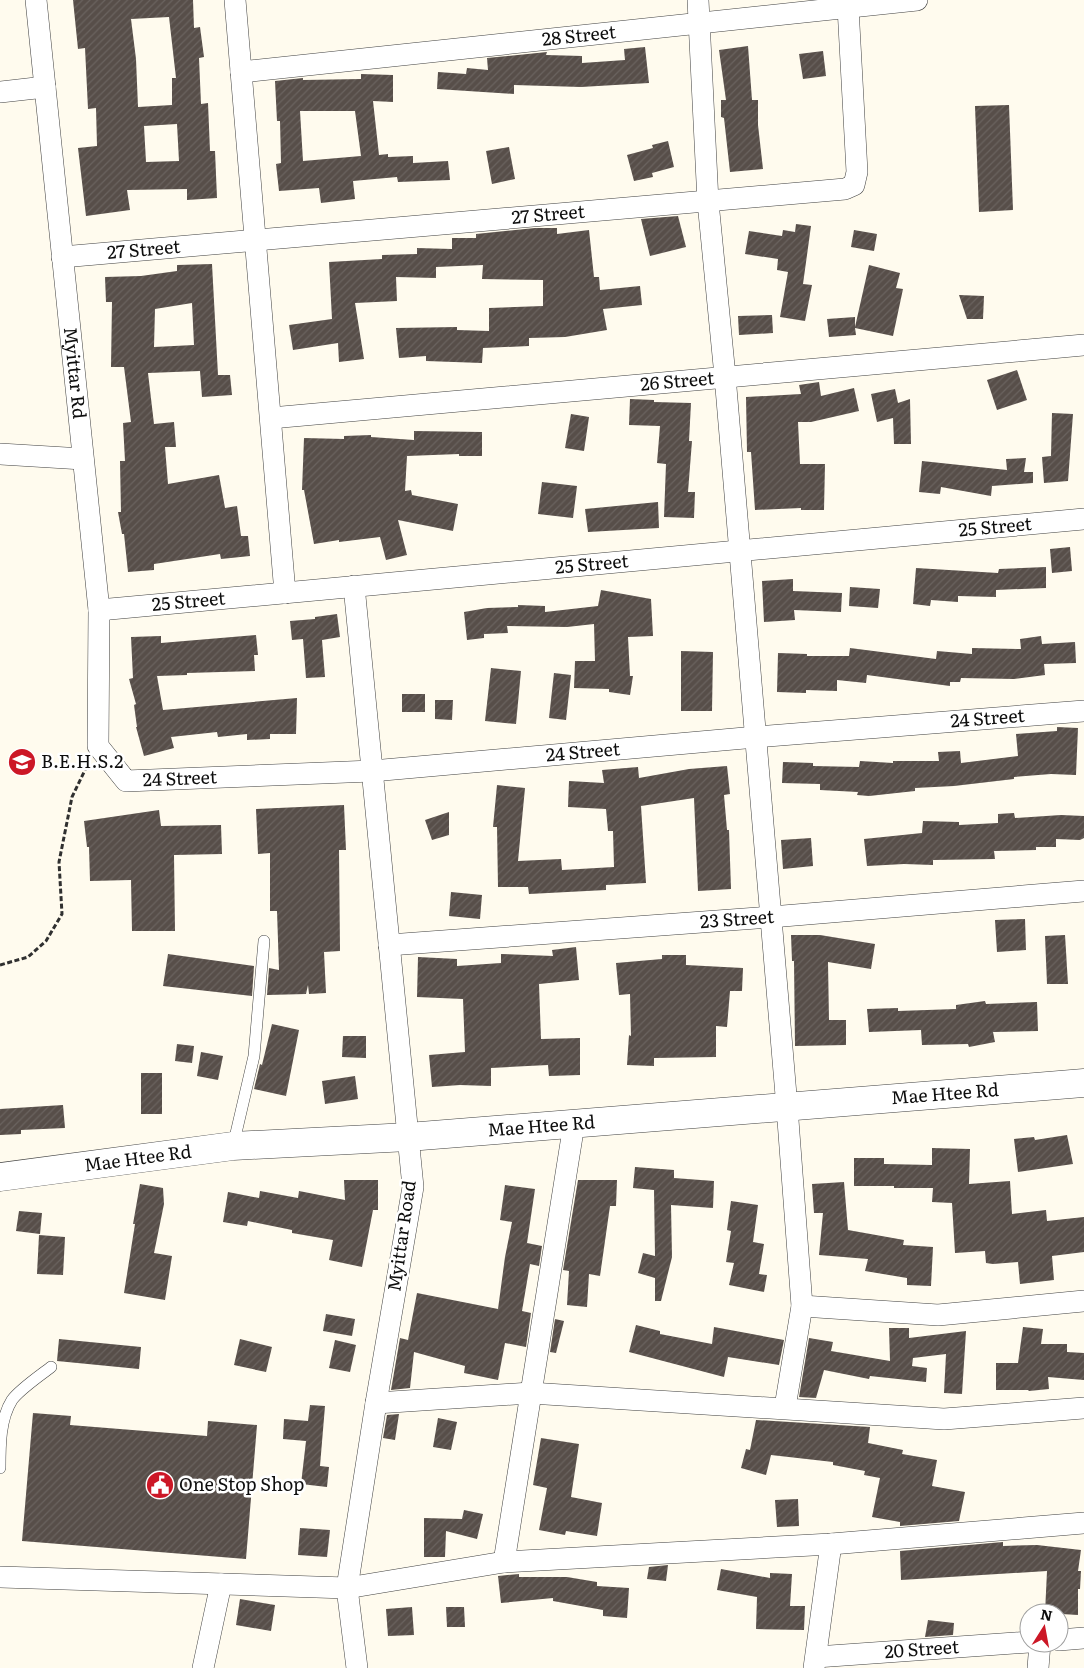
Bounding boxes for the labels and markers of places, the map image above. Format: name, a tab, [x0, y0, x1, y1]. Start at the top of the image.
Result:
school or university icon: B.E.H.S.2	[7, 747, 37, 777]
place label: B.E.H.S.2	[41, 747, 123, 774]
public building icon: One Stop Shop	[145, 1470, 175, 1500]
place label: One Stop Shop	[179, 1470, 304, 1497]

